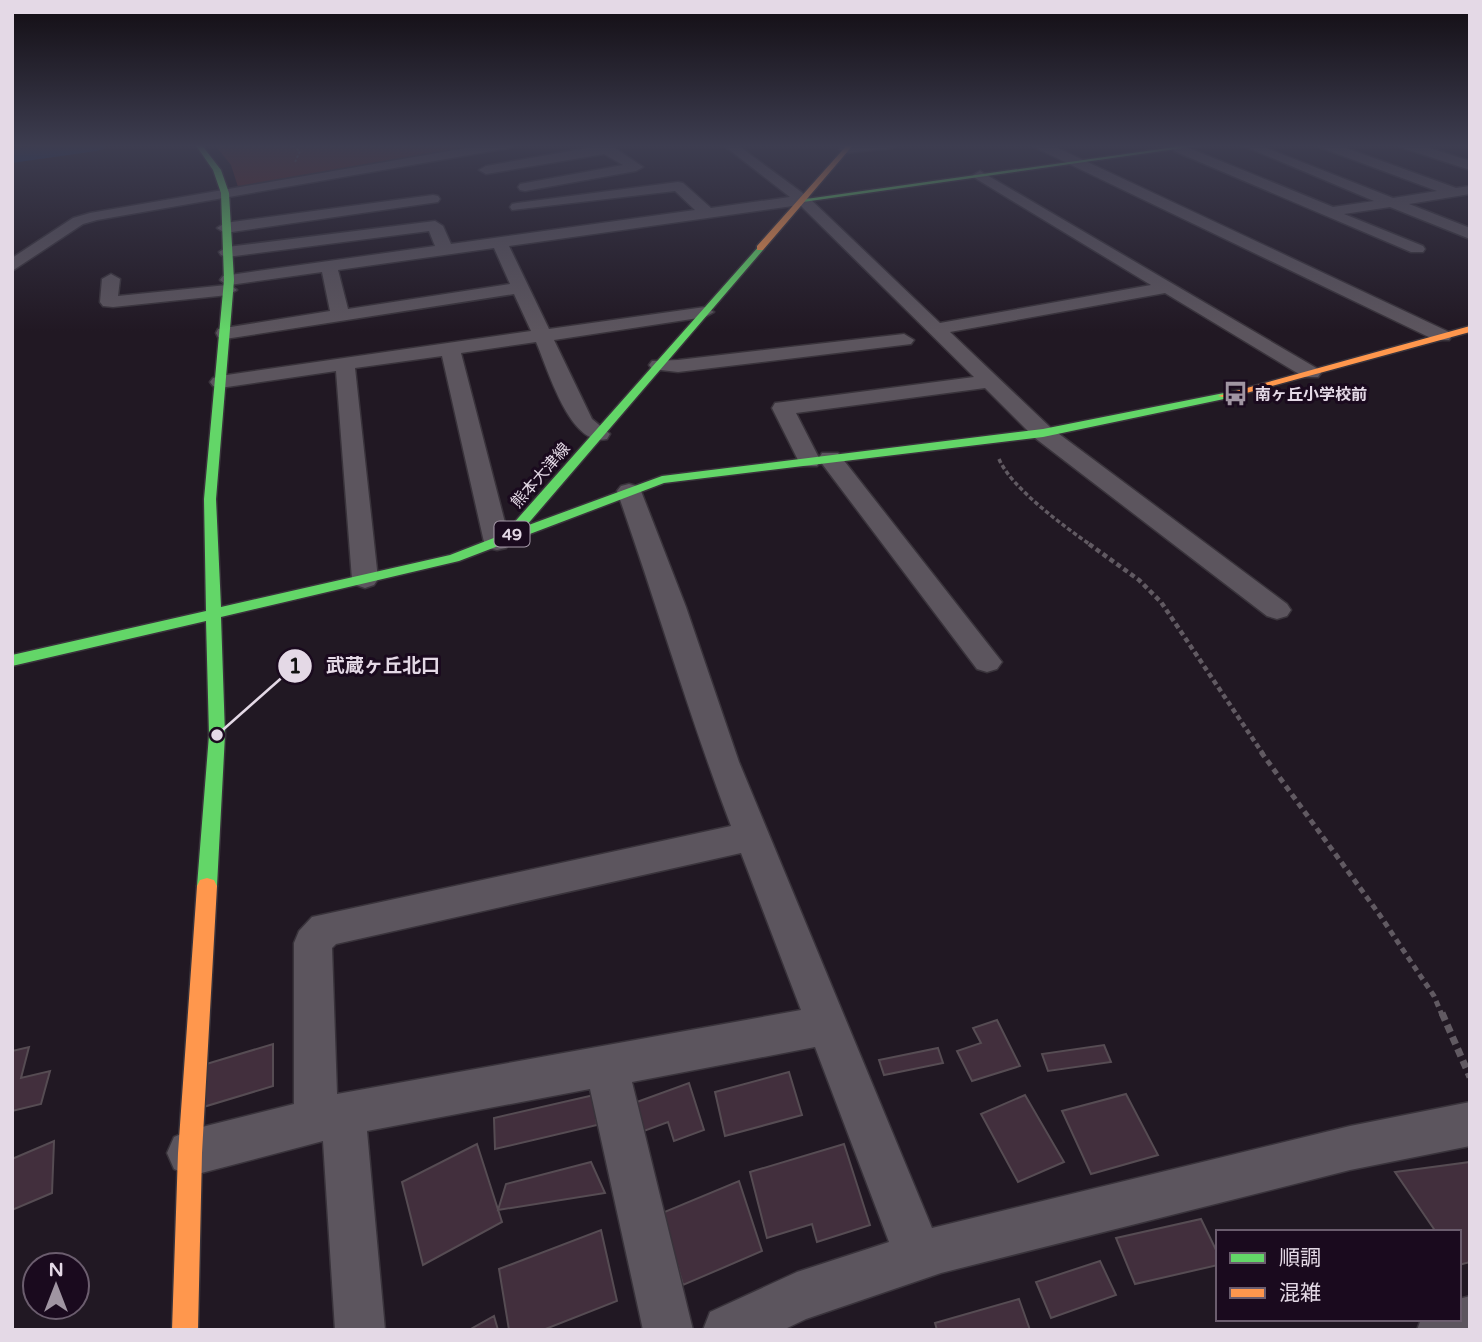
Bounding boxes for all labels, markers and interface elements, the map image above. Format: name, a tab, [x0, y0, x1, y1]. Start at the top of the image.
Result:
bus stop icon: 南ヶ丘小学校前	[1221, 380, 1249, 408]
place label: 南ヶ丘小学校前	[1255, 385, 1367, 405]
street label: 熊本大津線	[507, 439, 575, 512]
road number: 49	[494, 522, 530, 547]
callout: 武蔵ヶ丘北口	[277, 646, 454, 686]
text: 1	[288, 654, 302, 679]
text: 武蔵ヶ丘北口	[326, 655, 440, 677]
legend	[1216, 1230, 1461, 1321]
text: 順調	[1279, 1246, 1321, 1271]
north arrow	[21, 1251, 91, 1321]
text: N	[48, 1259, 64, 1281]
text: 混雑	[1279, 1281, 1321, 1306]

